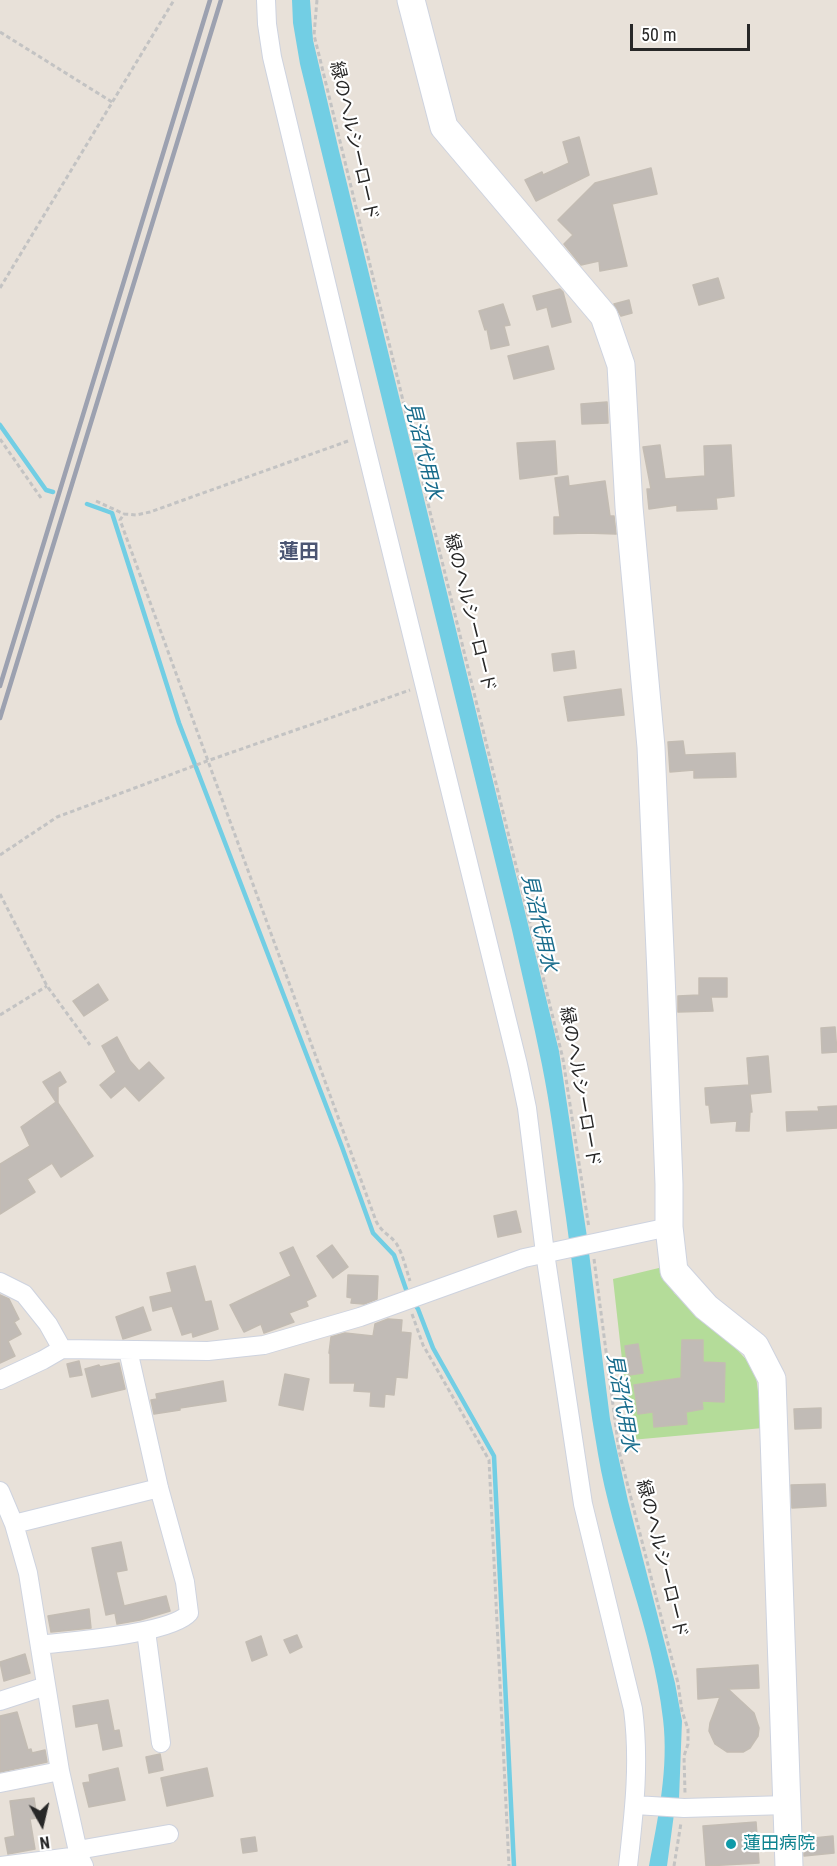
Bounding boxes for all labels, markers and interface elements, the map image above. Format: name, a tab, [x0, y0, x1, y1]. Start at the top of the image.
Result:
scale bar	[633, 12, 753, 50]
text: 50 m	[641, 24, 676, 45]
street label: 緑のヘルシーロード	[324, 60, 382, 222]
water label: 見沼代用水	[398, 400, 446, 502]
street label: 緑のヘルシーロード	[439, 532, 499, 694]
district label: 蓮田	[279, 541, 319, 565]
water label: 見沼代用水	[515, 872, 561, 974]
street label: 緑のヘルシーロード	[554, 1005, 604, 1169]
water label: 見沼代用水	[600, 1352, 642, 1454]
street label: 緑のヘルシーロード	[631, 1478, 691, 1640]
north arrow	[12, 1794, 72, 1854]
text: N	[38, 1832, 51, 1852]
place label: 蓮田病院	[743, 1833, 815, 1855]
marker: 蓮田病院	[724, 1837, 738, 1851]

